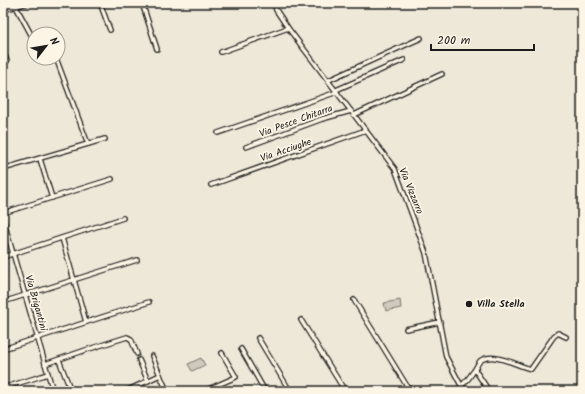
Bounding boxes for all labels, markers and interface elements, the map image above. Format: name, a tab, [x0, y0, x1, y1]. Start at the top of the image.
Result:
north arrow	[26, 26, 66, 66]
scale bar	[431, 26, 534, 52]
text: 200 m	[437, 31, 471, 50]
text: N	[44, 34, 63, 49]
street label: Via Pesce Chitarra	[257, 100, 335, 142]
street label: Via Acciughe	[258, 134, 314, 166]
street label: Via Vizzarro	[394, 165, 428, 217]
street label: Via Brigantini	[20, 273, 52, 333]
place label: Villa Stella	[477, 296, 525, 312]
marker: Villa Stella	[464, 299, 474, 309]

